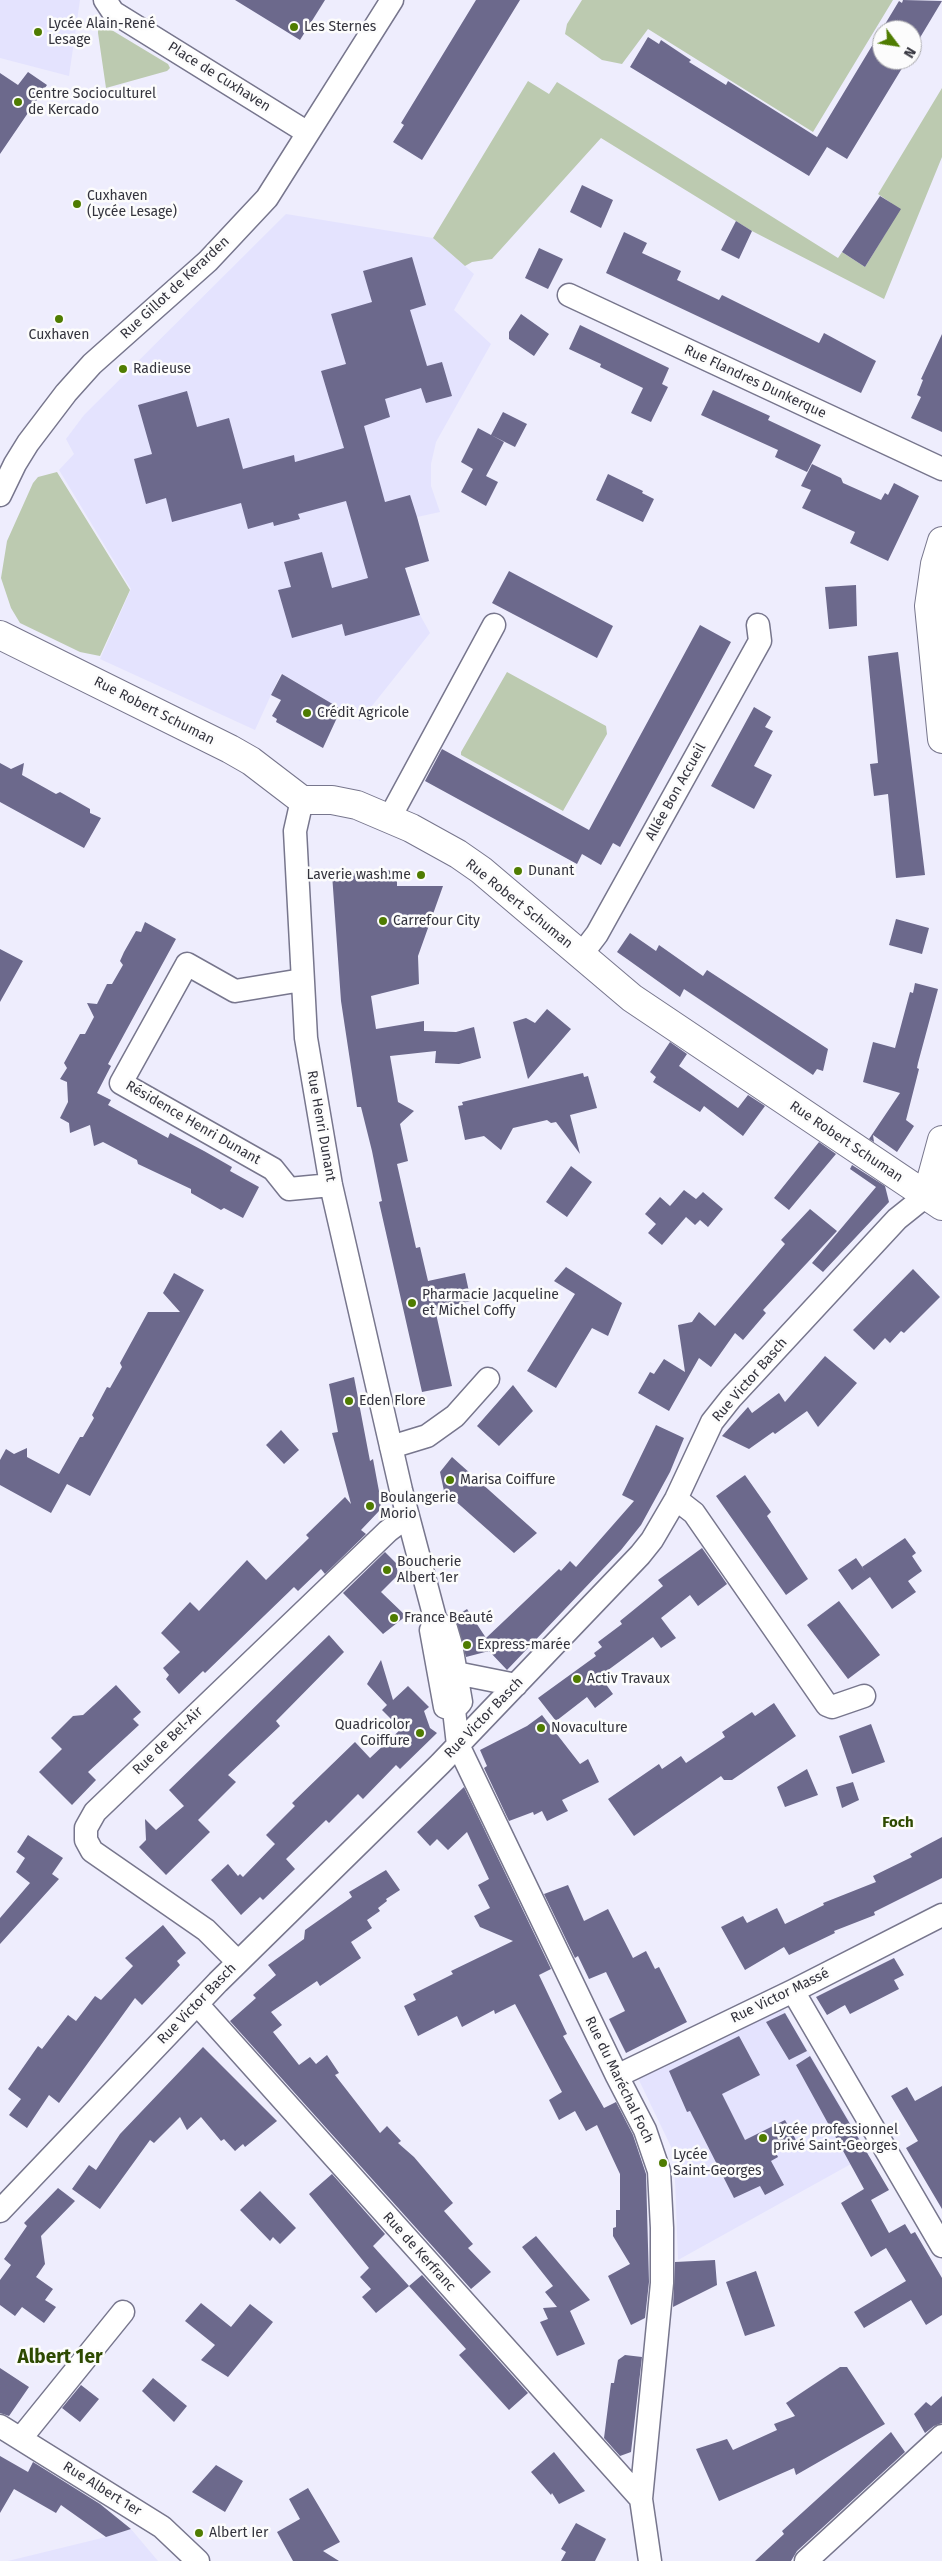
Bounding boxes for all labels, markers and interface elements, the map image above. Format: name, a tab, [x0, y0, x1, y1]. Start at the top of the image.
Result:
place label: Lycée Alain-René Lesage	[48, 16, 155, 48]
place label: Les Sternes	[304, 19, 376, 35]
north arrow	[872, 20, 922, 70]
marker: Les Sternes	[288, 21, 300, 33]
marker: Lycée Alain-René Lesage	[32, 26, 44, 38]
street label: Place de Cuxhaven	[165, 39, 273, 115]
text: N	[900, 44, 919, 61]
place label: Centre Socioculturel de Kercado	[28, 86, 156, 118]
marker: Centre Socioculturel de Kercado	[12, 96, 24, 108]
place label: Cuxhaven (Lycée Lesage)	[87, 188, 177, 220]
marker: Cuxhaven (Lycée Lesage)	[71, 198, 83, 210]
street label: Rue Gillot de Kerarden	[117, 233, 233, 343]
marker: Cuxhaven	[53, 313, 65, 325]
place label: Cuxhaven	[29, 327, 89, 343]
street label: Rue Flandres Dunkerque	[681, 342, 829, 422]
place label: Radieuse	[133, 361, 191, 377]
marker: Radieuse	[117, 363, 129, 375]
street label: Rue Robert Schuman	[91, 673, 217, 749]
place label: Crédit Agricole	[317, 705, 409, 721]
marker: Crédit Agricole	[301, 707, 313, 719]
street label: Allée Bon Accueil	[642, 740, 710, 844]
street label: Rue Robert Schuman	[462, 856, 576, 952]
place label: Dunant	[528, 863, 574, 879]
marker: Dunant	[512, 865, 524, 877]
place label: Laverie wash.me	[307, 867, 411, 883]
marker: Laverie wash.me	[415, 869, 427, 881]
place label: Carrefour City	[393, 913, 480, 929]
marker: Carrefour City	[377, 915, 389, 927]
street label: Rue Henri Dunant	[303, 1069, 339, 1183]
street label: Résidence Henri Dunant	[123, 1077, 263, 1169]
street label: Rue Robert Schuman	[786, 1098, 906, 1186]
place label: Pharmacie Jacqueline et Michel Coffy	[422, 1287, 559, 1320]
marker: Pharmacie Jacqueline et Michel Coffy	[406, 1297, 418, 1309]
street label: Rue Victor Basch	[709, 1335, 791, 1425]
place label: Eden Flore	[359, 1393, 426, 1409]
marker: Eden Flore	[343, 1395, 355, 1407]
place label: Marisa Coiffure	[460, 1472, 555, 1488]
marker: Marisa Coiffure	[444, 1474, 456, 1486]
place label: Boulangerie Morio	[380, 1490, 456, 1522]
marker: Boulangerie Morio	[364, 1500, 376, 1512]
place label: Boucherie Albert 1er	[397, 1554, 461, 1586]
marker: Boucherie Albert 1er	[381, 1564, 393, 1576]
place label: France Beauté	[404, 1610, 493, 1626]
marker: France Beauté	[388, 1612, 400, 1624]
place label: Express-marée	[477, 1637, 571, 1653]
marker: Express-marée	[461, 1639, 473, 1651]
place label: Activ Travaux	[587, 1671, 670, 1687]
marker: Activ Travaux	[571, 1673, 583, 1685]
street label: Rue Victor Basch	[441, 1674, 527, 1762]
street label: Rue de Bel-Air	[130, 1703, 206, 1779]
place label: Quadricolor Coiffure	[335, 1717, 410, 1750]
place label: Novaculture	[551, 1720, 628, 1736]
marker: Novaculture	[535, 1722, 547, 1734]
marker: Quadricolor Coiffure	[414, 1727, 426, 1739]
district label: Foch	[882, 1814, 914, 1832]
street label: Rue Victor Basch	[154, 1960, 240, 2048]
street label: Rue Victor Massé	[728, 1965, 832, 2027]
street label: Rue du Maréchal Foch	[581, 2014, 657, 2146]
place label: Lycée professionnel privé Saint-Georges	[773, 2122, 898, 2154]
marker: Lycée professionnel privé Saint-Georges	[757, 2132, 769, 2144]
place label: Lycée Saint-Georges	[673, 2147, 762, 2180]
marker: Lycée Saint-Georges	[657, 2157, 669, 2169]
street label: Rue de Kerfranc	[379, 2209, 459, 2295]
district label: Albert 1er	[17, 2347, 103, 2369]
street label: Rue Albert 1er	[60, 2458, 144, 2520]
place label: Albert Ier	[209, 2525, 268, 2541]
marker: Albert Ier	[193, 2527, 205, 2539]

